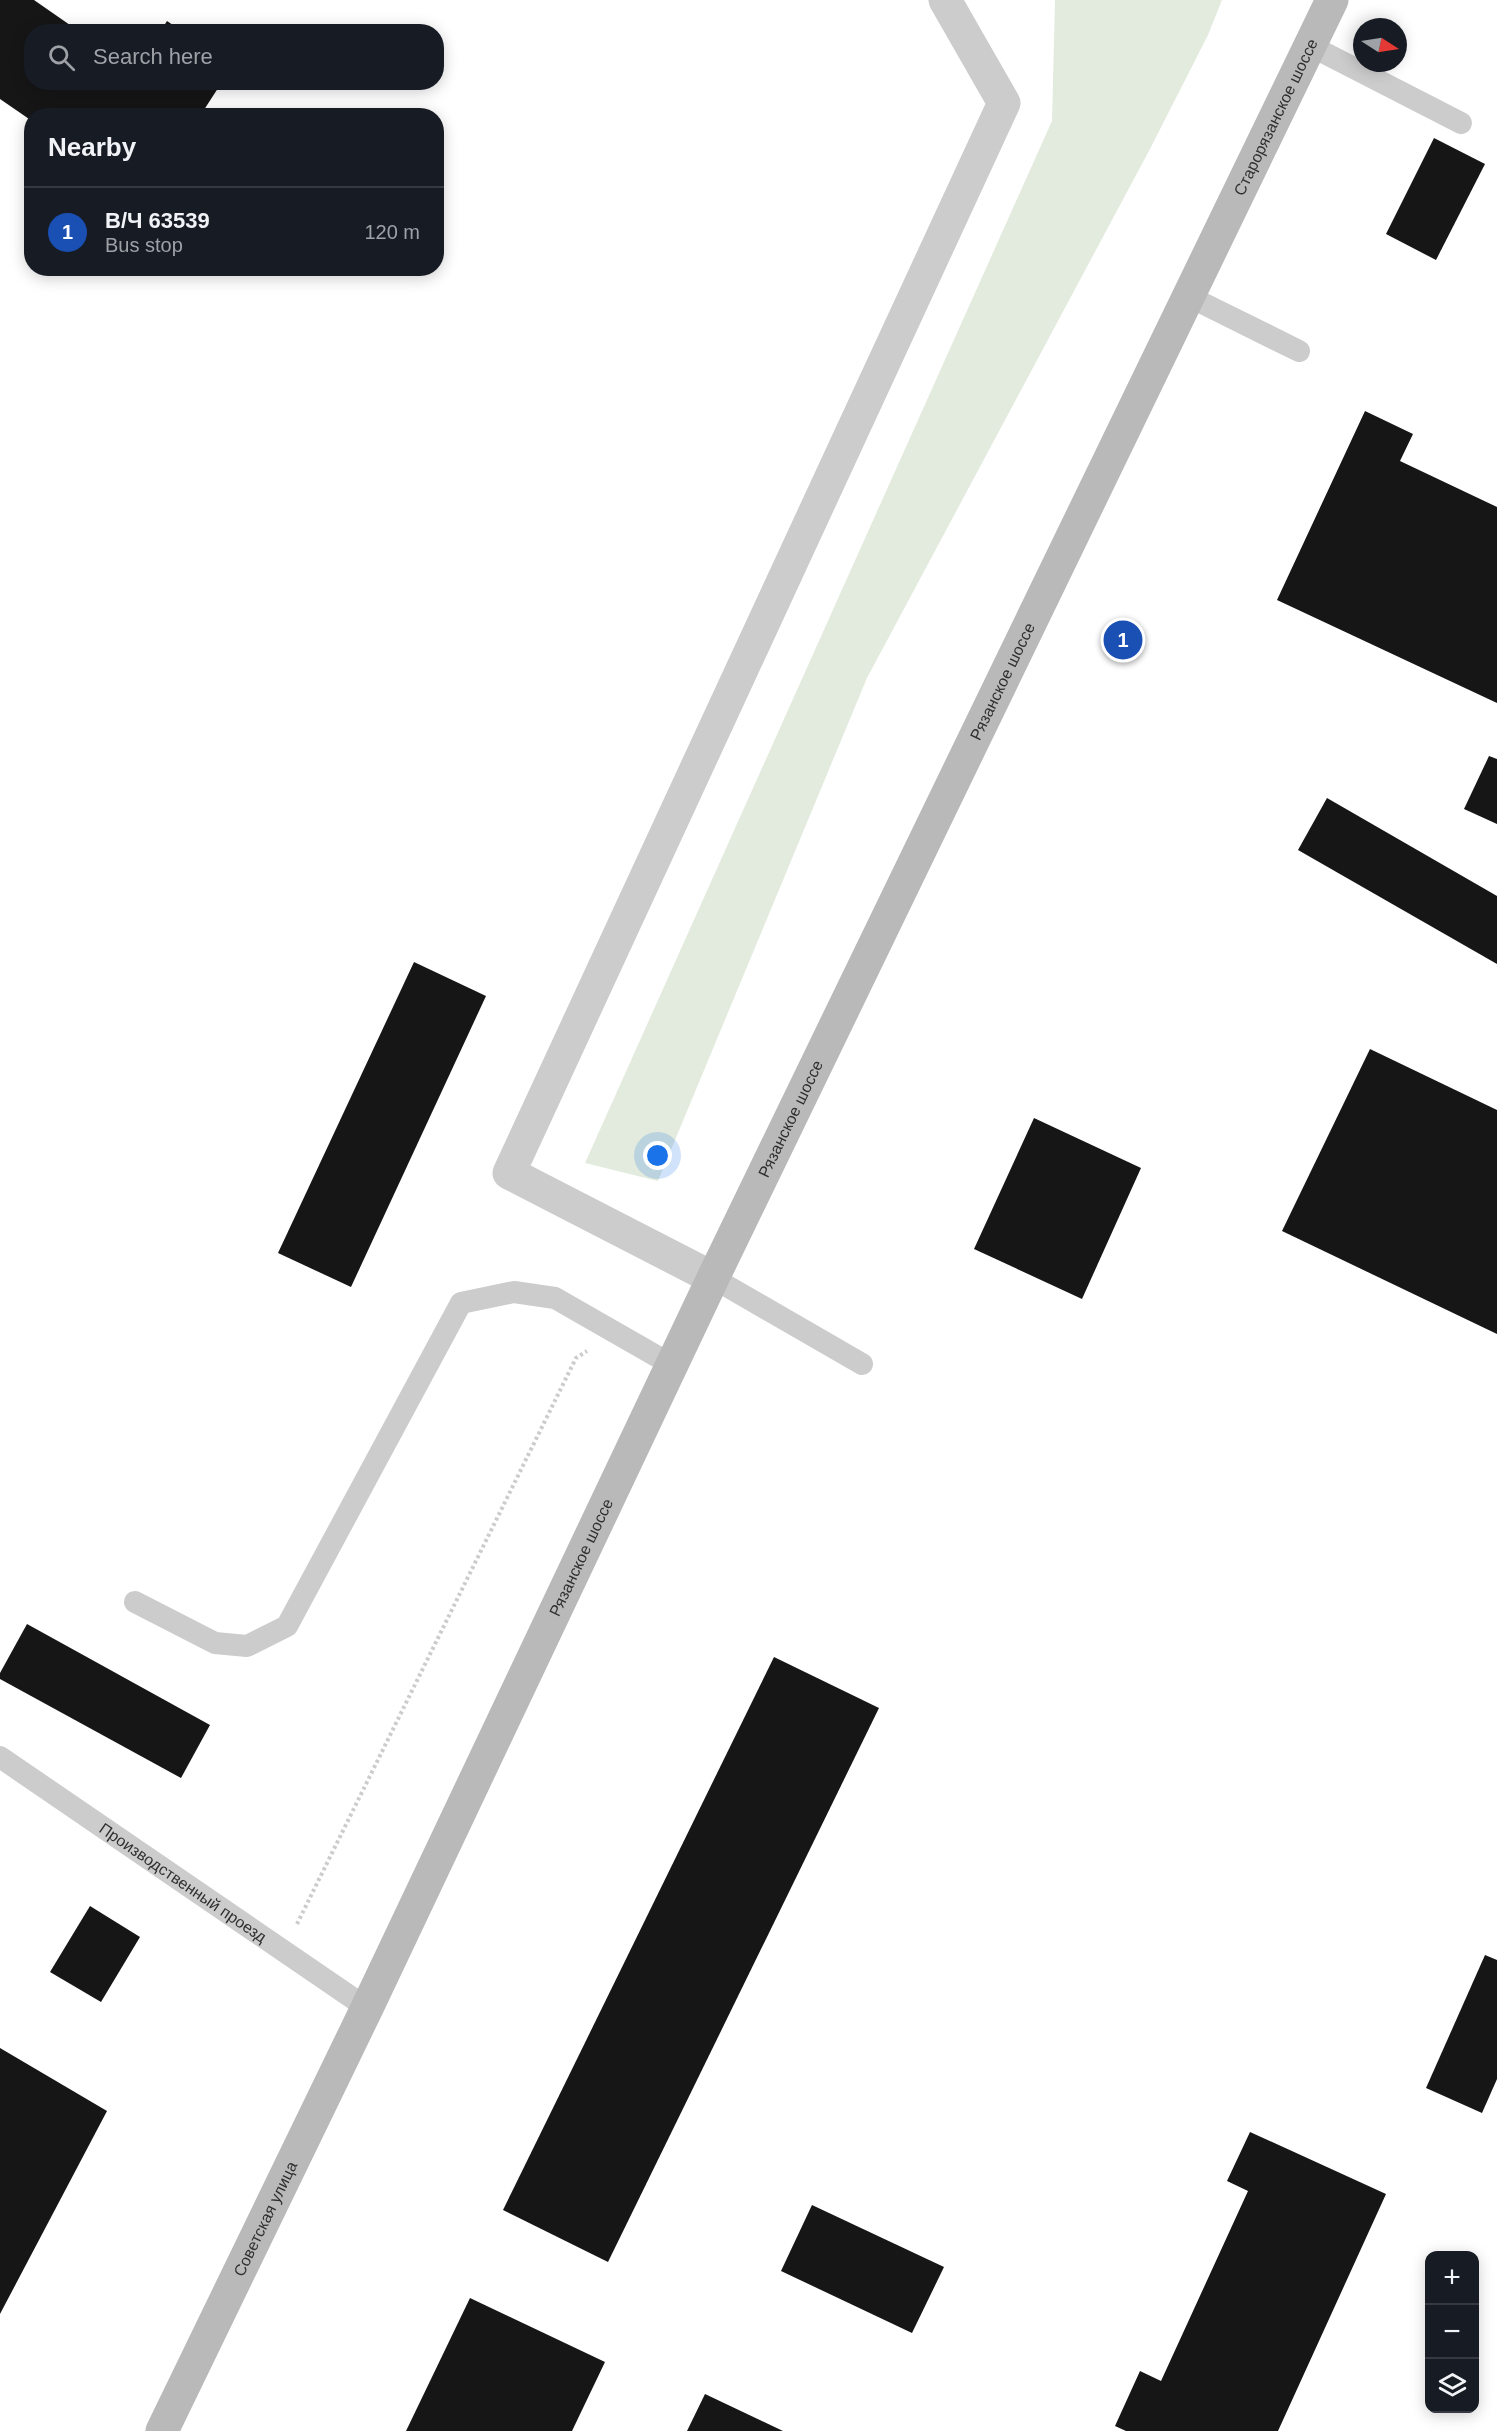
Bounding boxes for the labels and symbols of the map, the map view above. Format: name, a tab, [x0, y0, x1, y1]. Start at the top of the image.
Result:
north arrow	[1353, 18, 1407, 72]
street label: Старорязанское шоссе	[1231, 36, 1321, 198]
pin: 1	[1104, 618, 1142, 662]
street label: Рязанское шоссе	[967, 620, 1038, 743]
street label: Рязанское шоссе	[755, 1057, 826, 1180]
your location	[643, 1141, 672, 1170]
street label: Рязанское шоссе	[546, 1496, 616, 1619]
street label: Производственный проезд	[96, 1820, 270, 1946]
street label: Советская улица	[230, 2158, 300, 2279]

